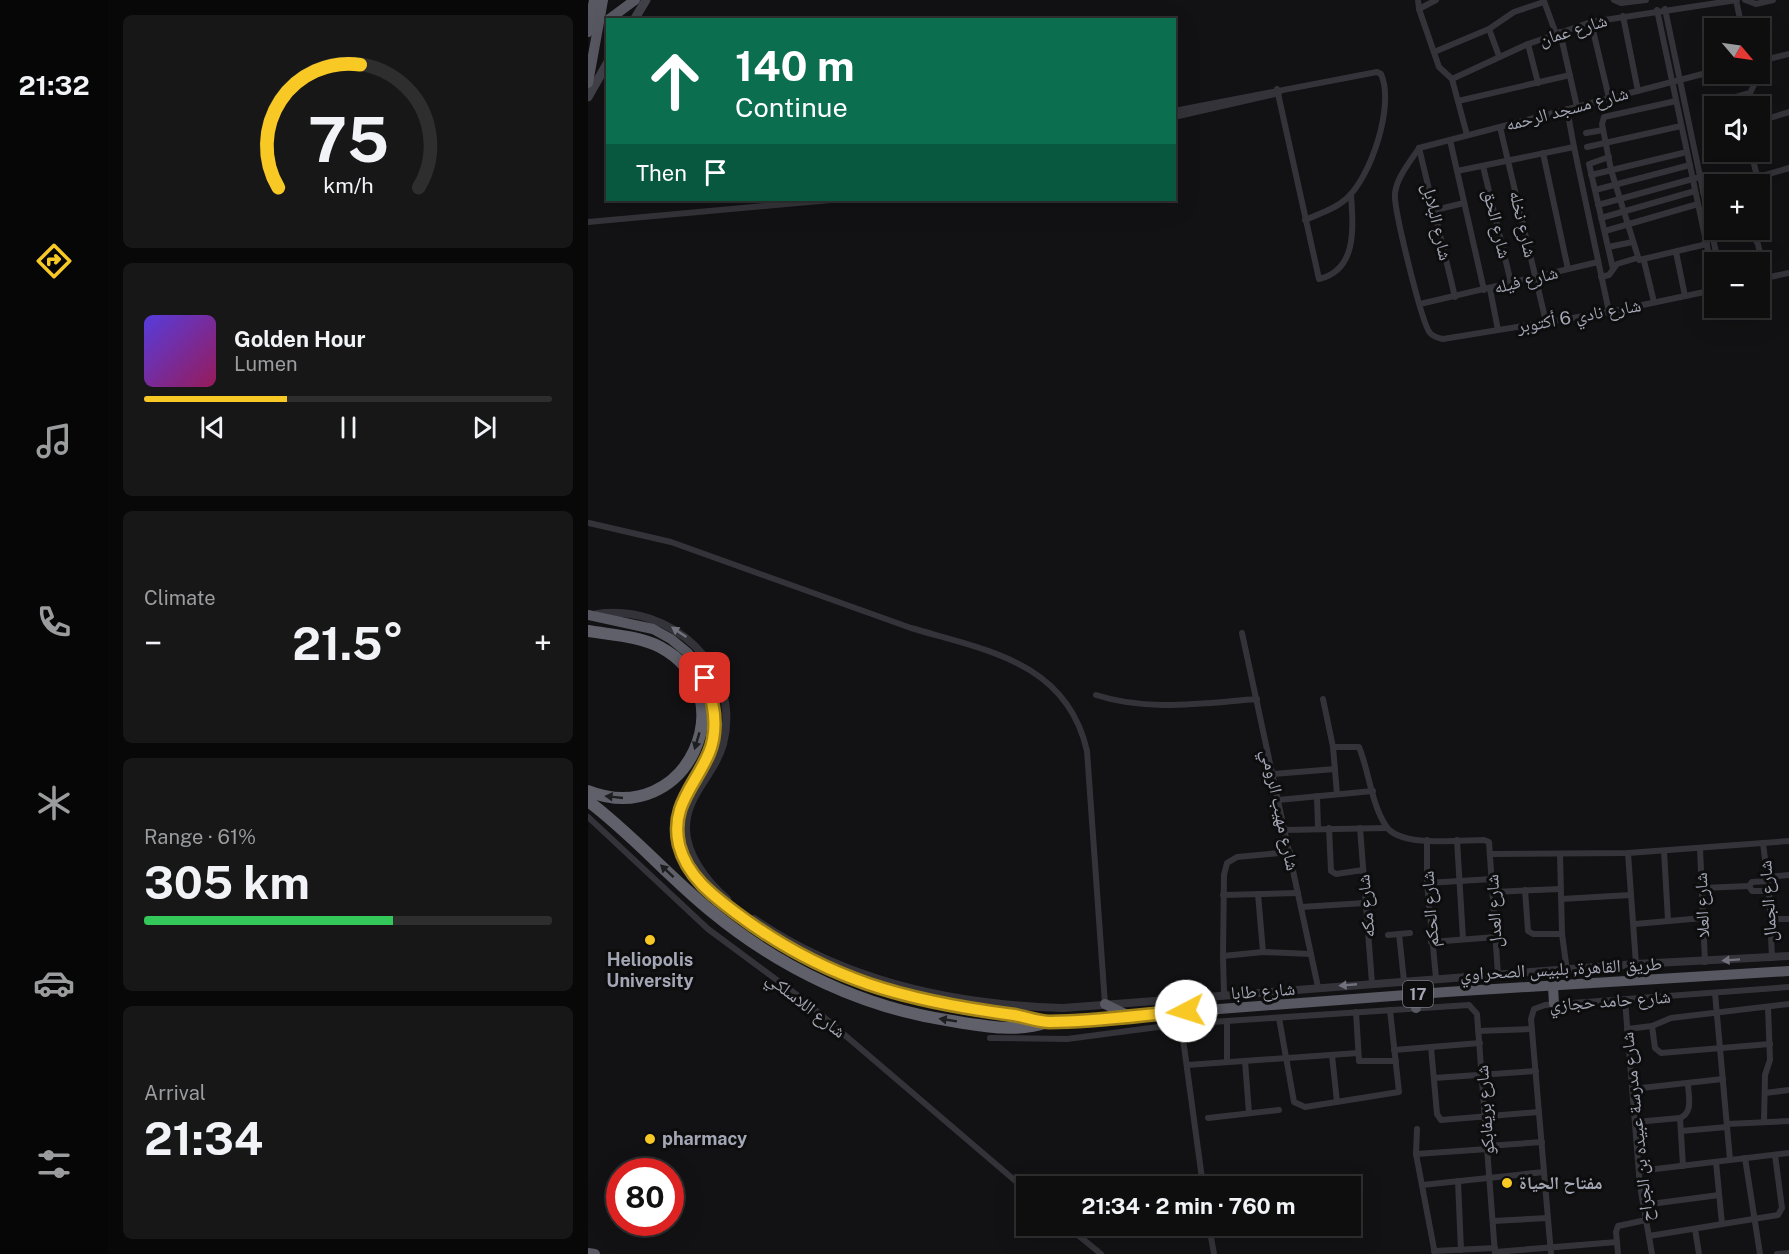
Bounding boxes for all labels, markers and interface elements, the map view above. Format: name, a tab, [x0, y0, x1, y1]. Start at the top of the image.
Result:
street label: شارع عمان	[1536, 9, 1610, 51]
north arrow	[1704, 18, 1770, 84]
map controls	[1704, 18, 1770, 318]
text: 140 m	[735, 41, 855, 90]
icon: ahead	[636, 42, 714, 120]
text: 21:32	[18, 69, 90, 101]
street label: شارع مسجد الرحمه	[1503, 82, 1631, 136]
text: Continue	[735, 91, 848, 123]
button: sound	[1704, 96, 1770, 162]
text: 75	[307, 104, 389, 177]
icon: arrive	[699, 156, 732, 189]
text: Then	[636, 160, 687, 186]
text: km/h	[323, 174, 373, 199]
button: +	[1704, 174, 1770, 240]
street label: شارع البلابل	[1417, 181, 1457, 263]
street label: شارع الحق	[1478, 187, 1516, 261]
street label: شارع نخله	[1505, 188, 1541, 260]
icon: directions	[33, 240, 75, 282]
button: −	[1704, 252, 1770, 318]
street label: شارع فيله	[1492, 261, 1560, 299]
street label: شارع نادي 6 أكتوبر	[1514, 294, 1643, 341]
text: Golden Hour	[234, 326, 365, 352]
text: Lumen	[234, 352, 298, 376]
icon: previous	[196, 411, 229, 444]
icon: pause	[332, 411, 365, 444]
icon: next	[468, 411, 501, 444]
icon: music	[33, 420, 75, 462]
text: Climate	[144, 586, 216, 610]
icon: phone	[33, 601, 75, 643]
text: 21.5°	[292, 617, 404, 670]
text: −	[144, 624, 162, 662]
text: +	[534, 624, 552, 662]
one-way arrow	[672, 626, 688, 638]
pin	[679, 652, 730, 703]
icon: arrive	[688, 661, 721, 694]
one-way arrow	[692, 732, 701, 750]
street label: شارع مهيب الرومي	[1253, 747, 1304, 873]
icon: climate	[33, 782, 75, 824]
one-way arrow	[605, 792, 624, 802]
text: Range · 61%	[144, 825, 256, 849]
text: 305 km	[144, 856, 310, 909]
street label: شارع الجمال	[1754, 860, 1782, 942]
one-way arrow	[659, 864, 674, 878]
street label: شارع الحكم	[1416, 870, 1445, 948]
street label: شارع العلا	[1690, 872, 1714, 938]
street label: شارع مكه	[1352, 874, 1380, 938]
street label: شارع العدل	[1481, 874, 1507, 948]
marker: Heliopolis University	[643, 933, 657, 947]
place label: Heliopolis University	[606, 949, 694, 991]
street label: طريق القاهرة, بلبيس الصحراوي	[1459, 953, 1663, 989]
one-way arrow	[1721, 956, 1740, 965]
icon: car	[33, 962, 75, 1004]
street label: شارع اللاسلكي	[760, 967, 850, 1046]
street label: شارع طابا	[1230, 978, 1296, 1004]
position arrow	[1154, 979, 1218, 1043]
one-way arrow	[1338, 980, 1357, 990]
road number: 17	[1403, 981, 1433, 1007]
street label: شارع حامد حجازي	[1548, 986, 1672, 1020]
one-way arrow	[938, 1016, 957, 1025]
street label: شارع مدرسة عبيده بن الجراح	[1616, 1031, 1659, 1223]
street label: شارع بريفابكو	[1471, 1064, 1499, 1156]
text: Arrival	[144, 1081, 206, 1105]
text: 21:34	[144, 1112, 263, 1165]
place label: pharmacy	[662, 1128, 747, 1149]
marker: pharmacy	[643, 1132, 657, 1146]
icon: filters	[33, 1143, 75, 1185]
speed limit sign: 80	[606, 1158, 684, 1236]
place label: مفتاح الحياة	[1519, 1172, 1603, 1194]
marker: مفتاح الحياة	[1500, 1176, 1514, 1190]
text: 21:34 · 2 min · 760 m	[1082, 1193, 1295, 1219]

